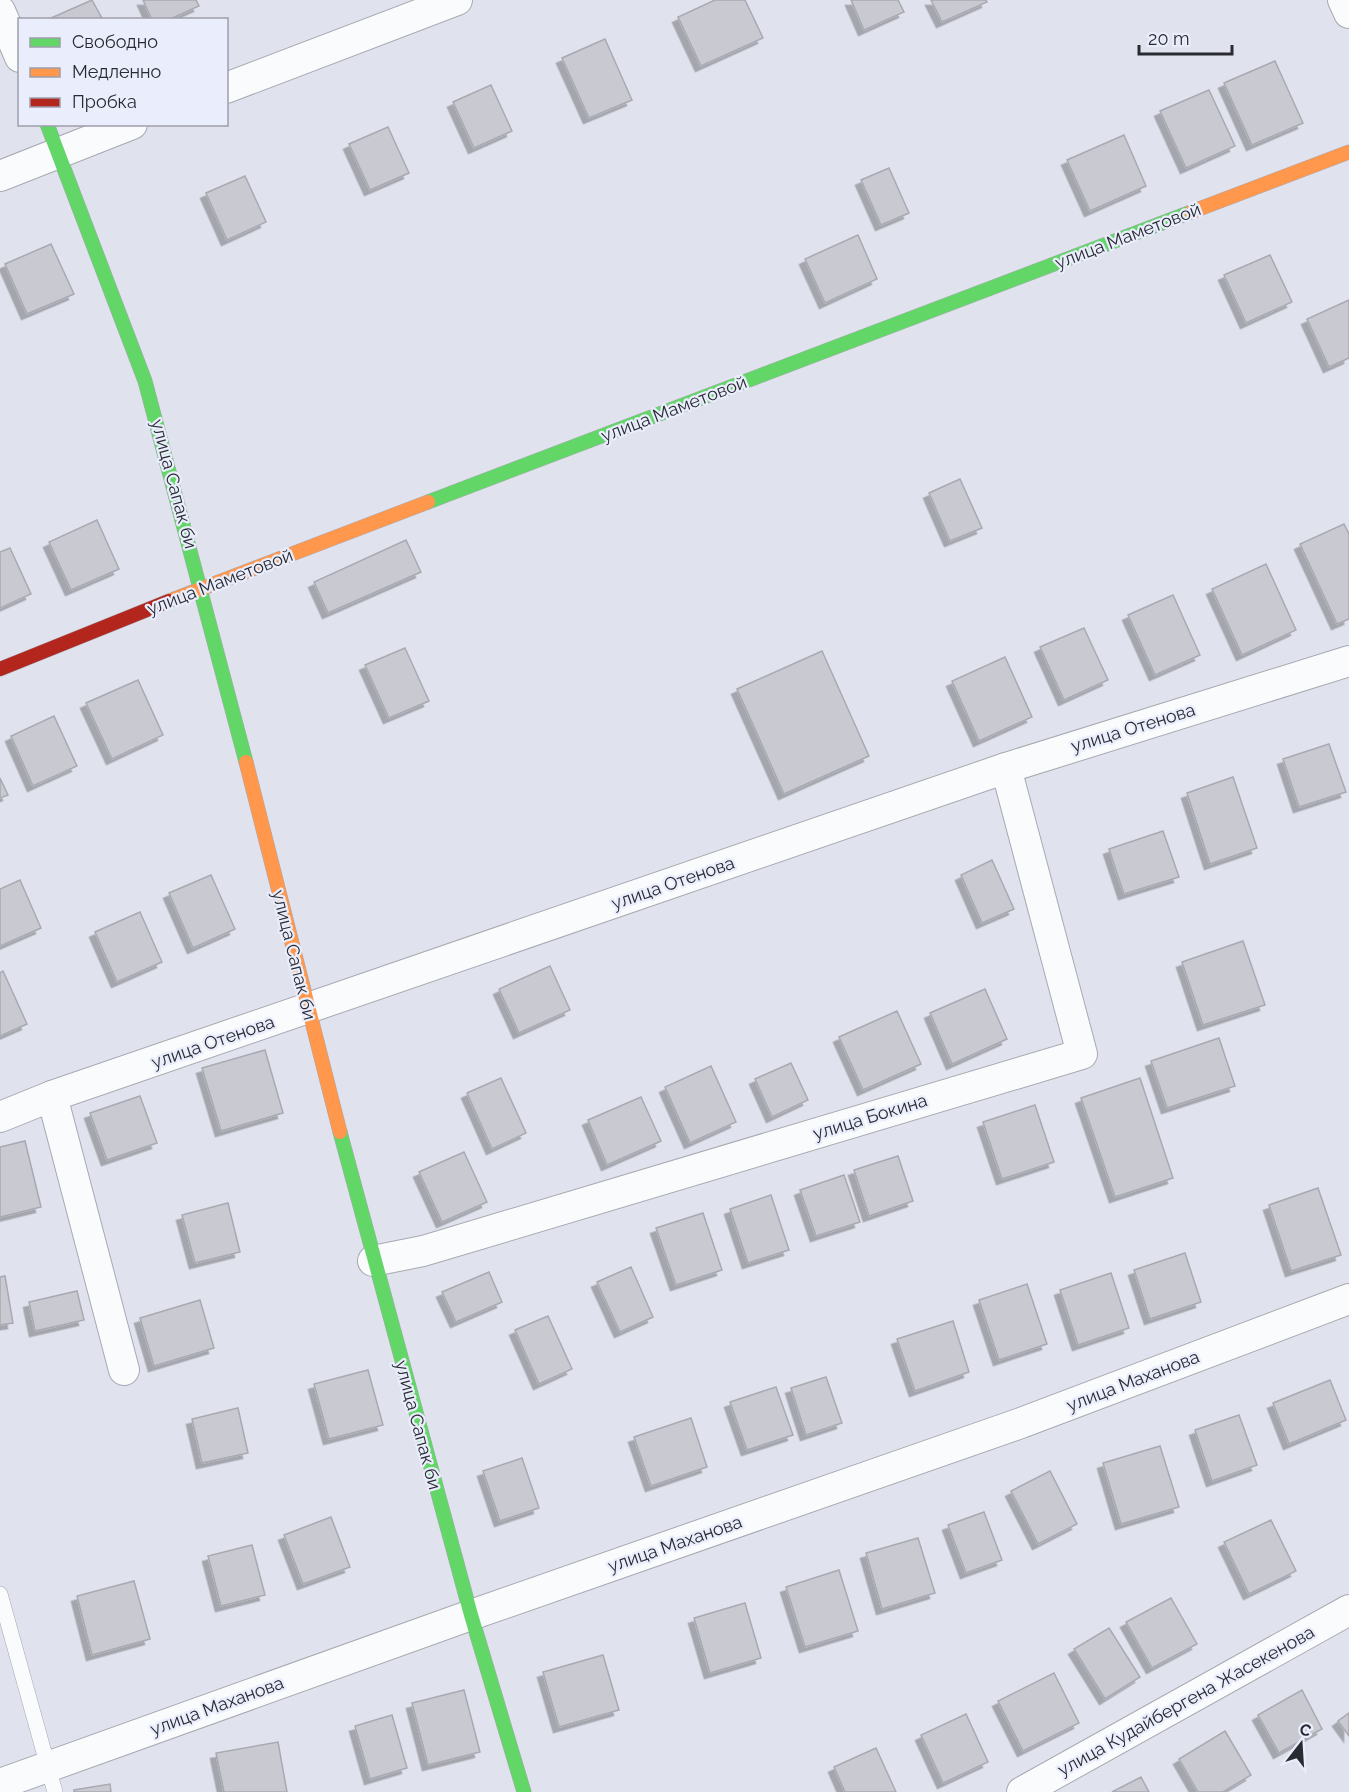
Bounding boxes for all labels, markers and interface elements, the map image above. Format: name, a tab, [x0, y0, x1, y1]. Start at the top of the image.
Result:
legend	[18, 18, 228, 126]
scale bar	[1139, 18, 1232, 56]
text: 20 m	[1148, 28, 1190, 49]
text: Свободно	[72, 31, 158, 52]
text: Медленно	[72, 61, 161, 82]
text: Пробка	[72, 91, 137, 112]
street label: улица Маметовой	[1052, 198, 1204, 273]
street label: улица Маметовой	[598, 371, 750, 446]
street label: улица Сапак би	[147, 417, 202, 551]
street label: улица Маметовой	[144, 544, 296, 619]
street label: улица Отенова	[1068, 699, 1198, 756]
street label: улица Отенова	[609, 852, 737, 913]
street label: улица Сапак би	[268, 888, 321, 1022]
street label: улица Отенова	[149, 1011, 277, 1072]
street label: улица Бокина	[810, 1089, 930, 1144]
street label: улица Маханова	[1063, 1346, 1202, 1416]
street label: улица Сапак би	[391, 1358, 446, 1492]
street label: улица Маханова	[605, 1511, 745, 1576]
street label: улица Кудайбергена Жасекенова	[1054, 1621, 1318, 1780]
street label: улица Маханова	[147, 1672, 286, 1739]
north arrow	[1271, 1714, 1331, 1774]
text: С	[1297, 1719, 1313, 1741]

